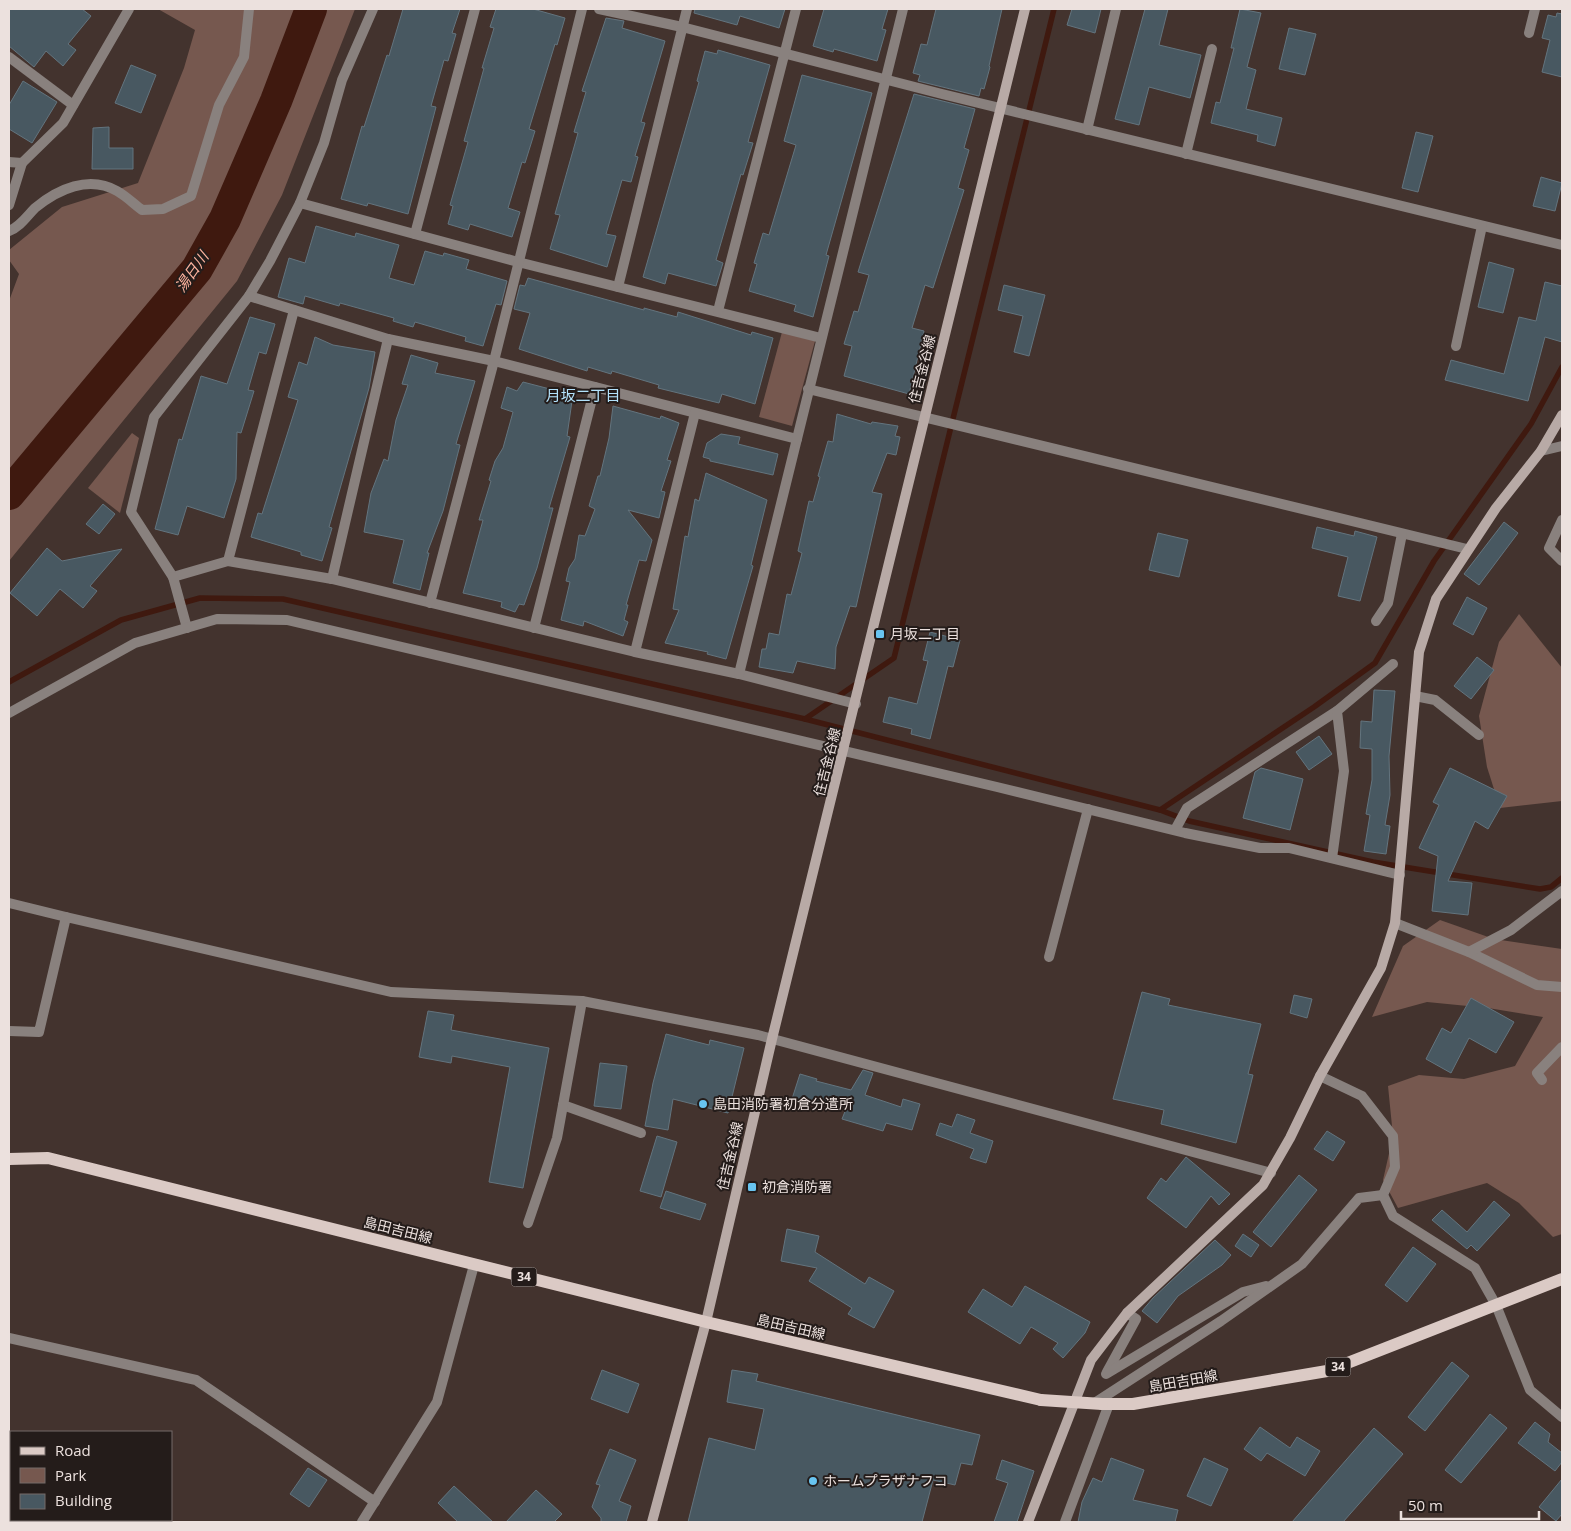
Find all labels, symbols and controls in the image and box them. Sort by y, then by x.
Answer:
water label: 湯日川 [170,246,213,296]
street label: 住吉金谷線 [904,333,939,405]
district label: 月坂二丁目 [545,385,621,405]
place label: 月坂二丁目 [890,624,960,643]
marker: 月坂二丁目 [874,628,886,640]
street label: 住吉金谷線 [809,726,844,798]
place label: 島田消防署初倉分遣所 [713,1094,853,1113]
marker: 島田消防署初倉分遣所 [697,1098,709,1110]
street label: 住吉金谷線 [712,1120,747,1192]
place label: 初倉消防署 [762,1177,832,1196]
marker: 初倉消防署 [746,1181,758,1193]
street label: 島田吉田線 [362,1212,434,1247]
road number: 34 [512,1268,536,1286]
street label: 島田吉田線 [755,1309,827,1344]
road number: 34 [1326,1358,1350,1376]
street label: 島田吉田線 [1147,1365,1219,1396]
legend [10,1431,172,1521]
text: Road [55,1440,91,1460]
text: Park [55,1465,86,1485]
place label: ホームプラザナフコ [823,1471,948,1490]
marker: ホームプラザナフコ [807,1475,819,1487]
scale bar [1401,1488,1538,1520]
text: Building [55,1490,112,1510]
text: 50 m [1408,1495,1443,1515]

